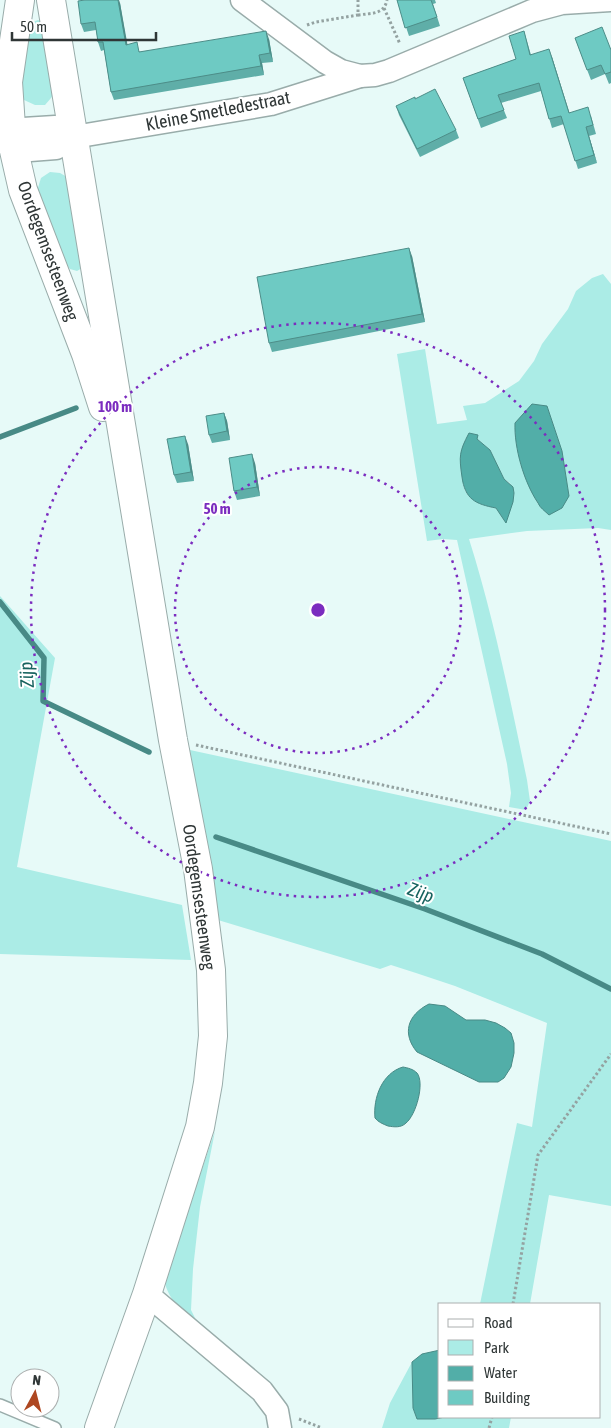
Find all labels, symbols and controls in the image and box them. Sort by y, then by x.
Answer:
scale bar [12,10,156,42]
text: 50 m [20,18,47,35]
street label: Kleine Smetledestraat [144,86,292,135]
street label: Oordegemsesteenweg [13,178,84,324]
text: 100 m [98,398,132,415]
text: 50 m [204,500,231,517]
centre of rings [309,601,327,619]
water label: Zijp [14,661,38,689]
street label: Oordegemsesteenweg [179,823,220,971]
water label: Zijp [405,877,437,907]
legend [438,1303,601,1418]
text: Road [484,1314,513,1331]
text: Park [484,1339,509,1356]
text: Water [484,1364,517,1381]
north arrow [10,1368,60,1418]
text: N [32,1372,42,1389]
text: Building [484,1389,530,1406]

